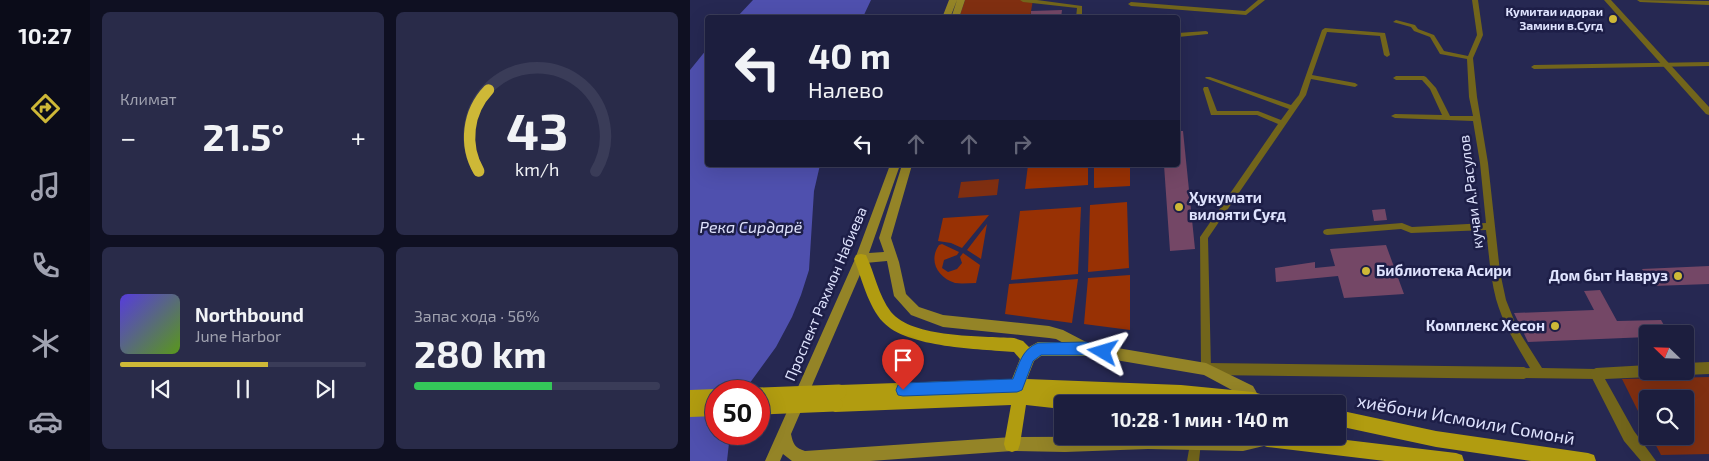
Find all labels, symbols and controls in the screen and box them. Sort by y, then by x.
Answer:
place label: Кумитаи идораи Замини в.Сугд [1506,4,1603,32]
marker: Кумитаи идораи Замини в.Сугд [1607,13,1619,25]
text: 10:27 [18,22,72,48]
text: 40 m [808,34,891,76]
icon: left [725,35,790,100]
text: Налево [808,76,884,102]
text: Климат [120,89,177,108]
icon: directions [28,91,63,126]
text: 43 [506,98,568,160]
text: 21.5° [203,113,284,159]
text: − [120,120,136,154]
text: + [351,120,366,154]
icon: left [849,130,877,158]
icon: ahead [902,130,930,158]
icon: ahead [955,130,983,158]
icon: right [1008,130,1036,158]
street label: кучаи А.Расулов [1454,134,1487,250]
text: km/h [515,158,559,180]
icon: music [28,169,63,204]
place label: Ҳукумати вилояти Суғд [1189,188,1286,223]
marker: Ҳукумати вилояти Суғд [1173,201,1185,213]
street label: Проспект Рахмон Набиева [780,204,870,383]
water label: Река Сирдарё [700,217,803,236]
icon: phone [28,248,63,283]
place label: Библиотека Асири [1376,261,1511,279]
marker: Библиотека Асири [1360,265,1372,277]
place label: Дом быт Навруз [1549,266,1668,284]
marker: Дом быт Навруз [1672,270,1684,282]
text: Northbound [195,303,304,326]
text: Запас хода · 56% [414,306,540,325]
place label: Комплекс Хесон [1426,316,1545,334]
marker: Комплекс Хесон [1549,320,1561,332]
position arrow [1076,325,1128,377]
north arrow [1639,325,1694,380]
map controls [1639,325,1694,445]
icon: climate [28,326,63,361]
text: June Harbor [195,326,282,345]
text: 280 km [414,330,547,376]
pin [882,339,924,390]
icon: arrive [889,346,917,374]
icon: previous [147,375,175,403]
icon: pause [229,375,257,403]
icon: next [311,375,339,403]
speed limit sign: 50 [705,380,770,445]
street label: хиёбони Исмоили Сомонӣ [1355,389,1577,449]
button: search [1639,390,1694,445]
icon: car [28,404,63,439]
text: 10:28 · 1 мин · 140 m [1111,408,1289,431]

